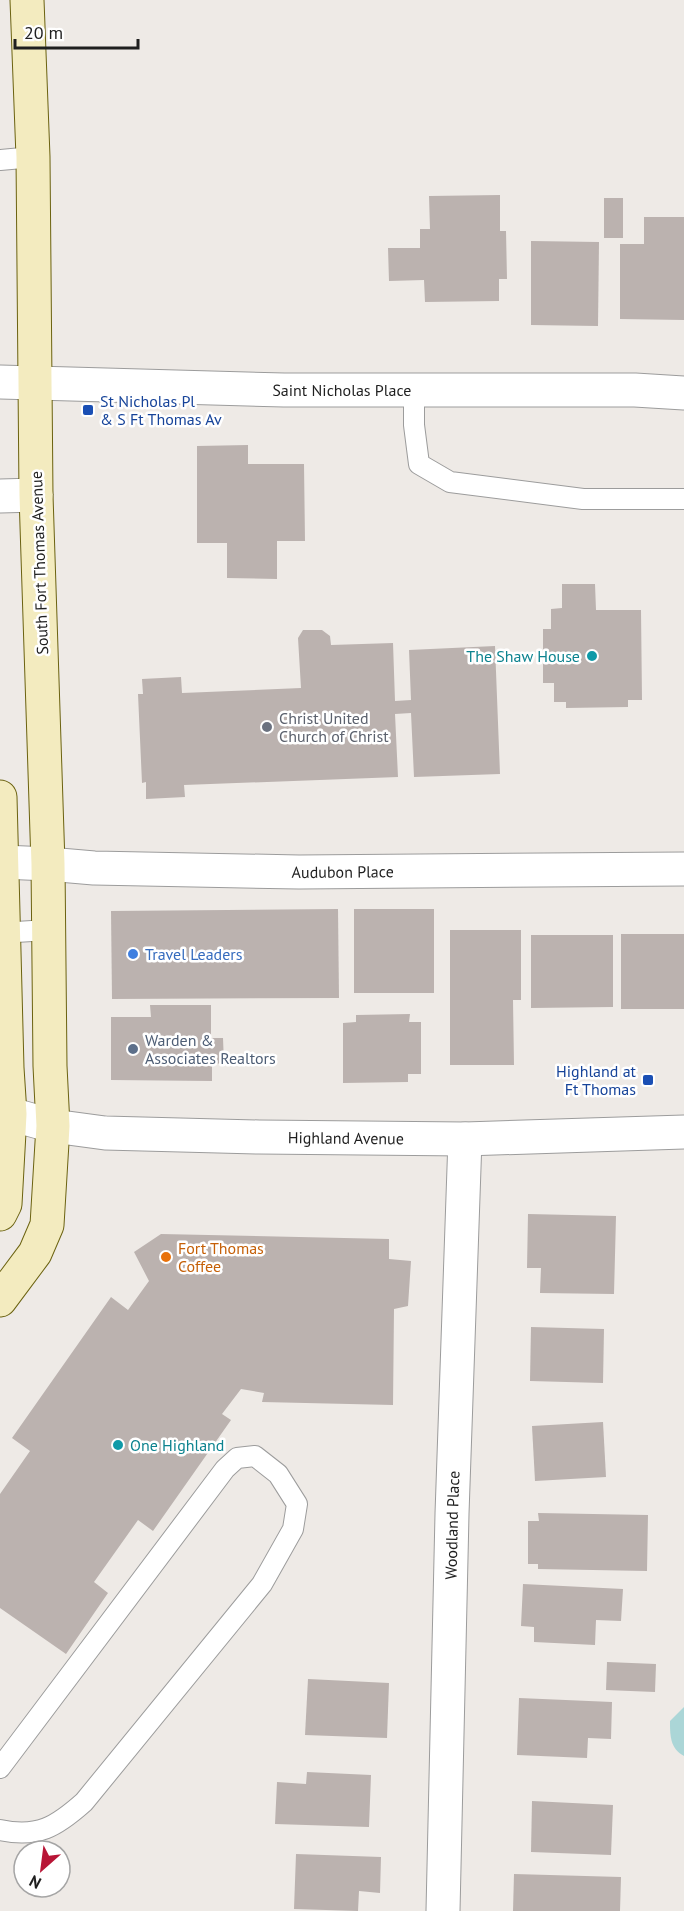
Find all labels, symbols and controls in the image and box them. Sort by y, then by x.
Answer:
scale bar [15,12,138,50]
text: 20 m [24,21,63,44]
street label: Saint Nicholas Place [272,380,411,400]
place label: St Nicholas Pl & S Ft Thomas Av [100,391,222,429]
marker: St Nicholas Pl & S Ft Thomas Av [81,403,95,417]
street label: South Fort Thomas Avenue [26,471,52,655]
place label: The Shaw House [466,646,580,666]
marker: The Shaw House [585,649,599,663]
place label: Christ United Church of Christ [279,708,389,746]
marker: Christ United Church of Christ [260,720,274,734]
street label: Audubon Place [292,861,394,882]
place label: Travel Leaders [145,944,243,964]
marker: Travel Leaders [126,947,140,961]
place label: Warden & Associates Realtors [145,1030,276,1068]
marker: Warden & Associates Realtors [126,1042,140,1056]
place label: Highland at Ft Thomas [556,1061,637,1099]
marker: Highland at Ft Thomas [641,1073,655,1087]
street label: Highland Avenue [288,1127,404,1148]
place label: Fort Thomas Coffee [178,1238,264,1276]
marker: Fort Thomas Coffee [159,1250,173,1264]
place label: One Highland [130,1435,224,1455]
marker: One Highland [111,1438,125,1452]
street label: Woodland Place [441,1470,464,1580]
north arrow [12,1839,72,1899]
text: N [26,1871,44,1894]

